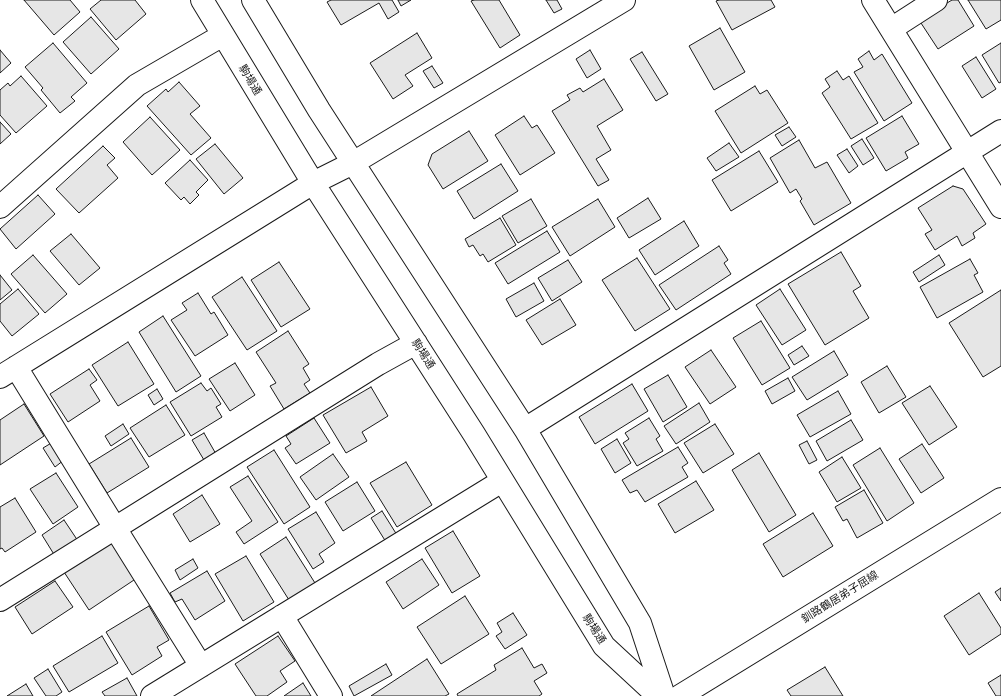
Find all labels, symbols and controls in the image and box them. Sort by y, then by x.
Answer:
street label: 駒場通 [236,62,264,98]
street label: 駒場通 [408,337,438,371]
street label: 釧路鶴居弟子屈線 [799,568,881,626]
street label: 駒場通 [579,612,609,646]

